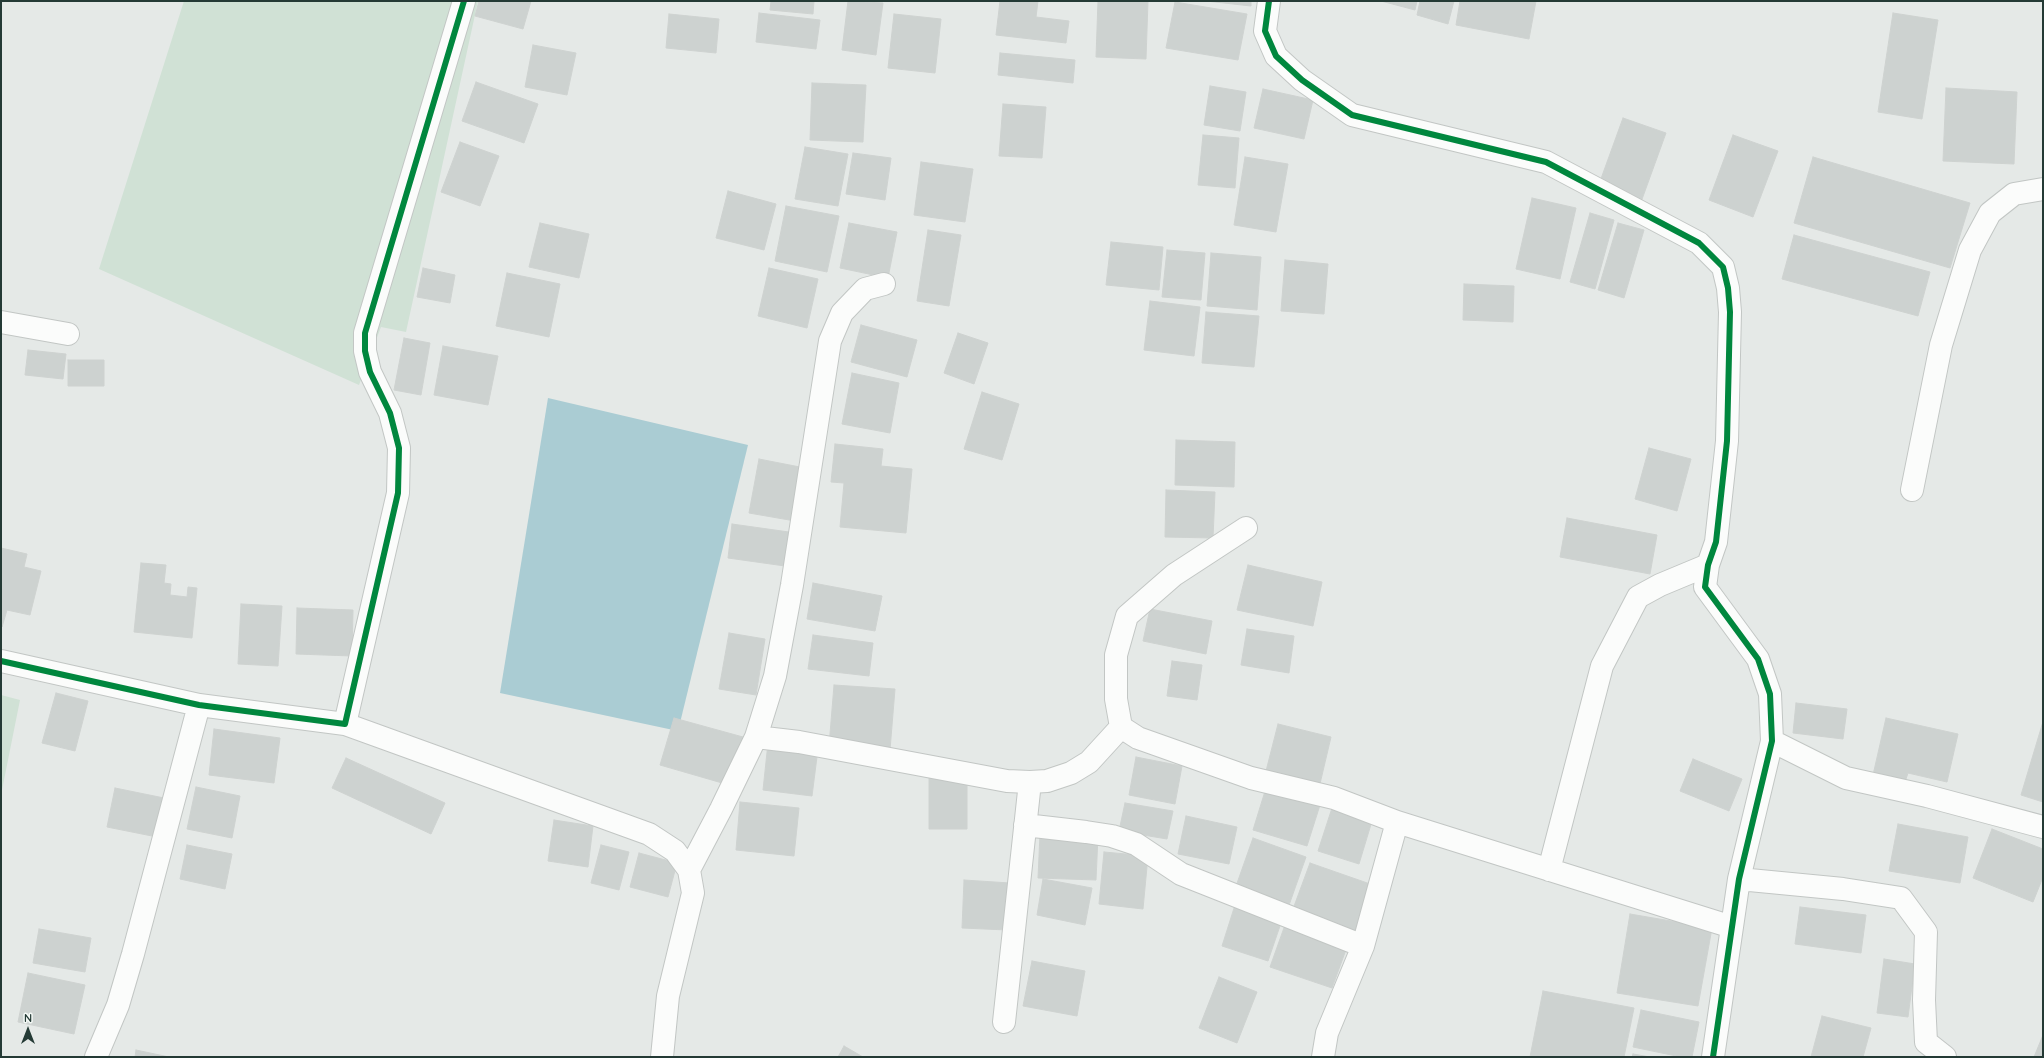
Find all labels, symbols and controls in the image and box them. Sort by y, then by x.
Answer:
north arrow [8,1010,48,1050]
text: N [24,1011,32,1025]

